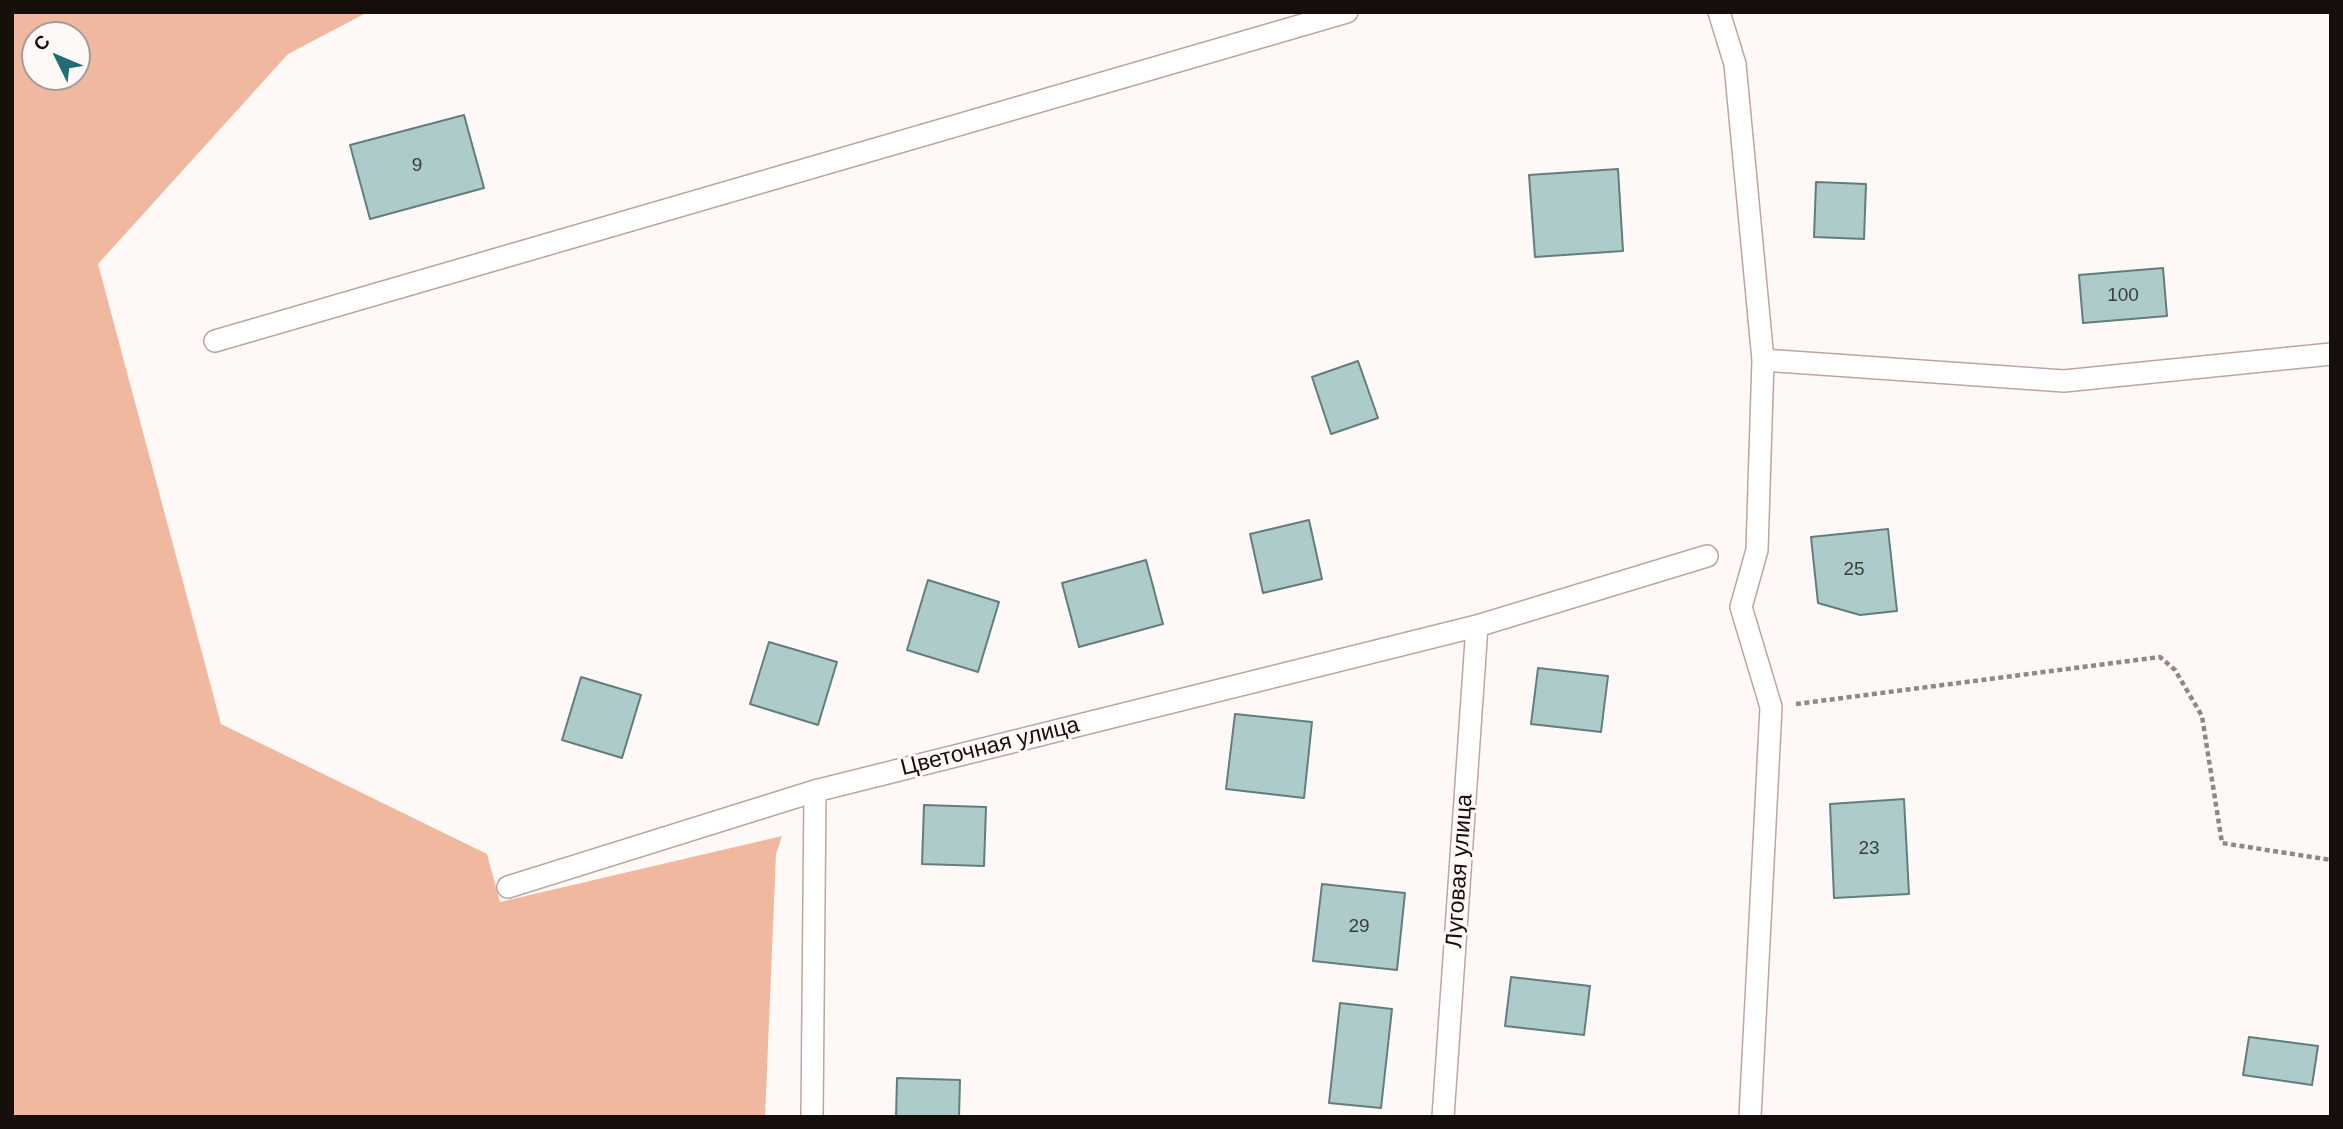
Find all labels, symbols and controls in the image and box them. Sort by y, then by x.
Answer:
north arrow [21,21,91,91]
text: С [29,31,54,55]
house number: 9 [412,155,422,177]
house number: 100 [2107,285,2139,307]
house number: 25 [1843,559,1865,581]
street label: Цветочная улица [898,711,1082,783]
street label: Луговая улица [1441,793,1479,949]
house number: 23 [1858,838,1880,860]
house number: 29 [1348,916,1370,938]

